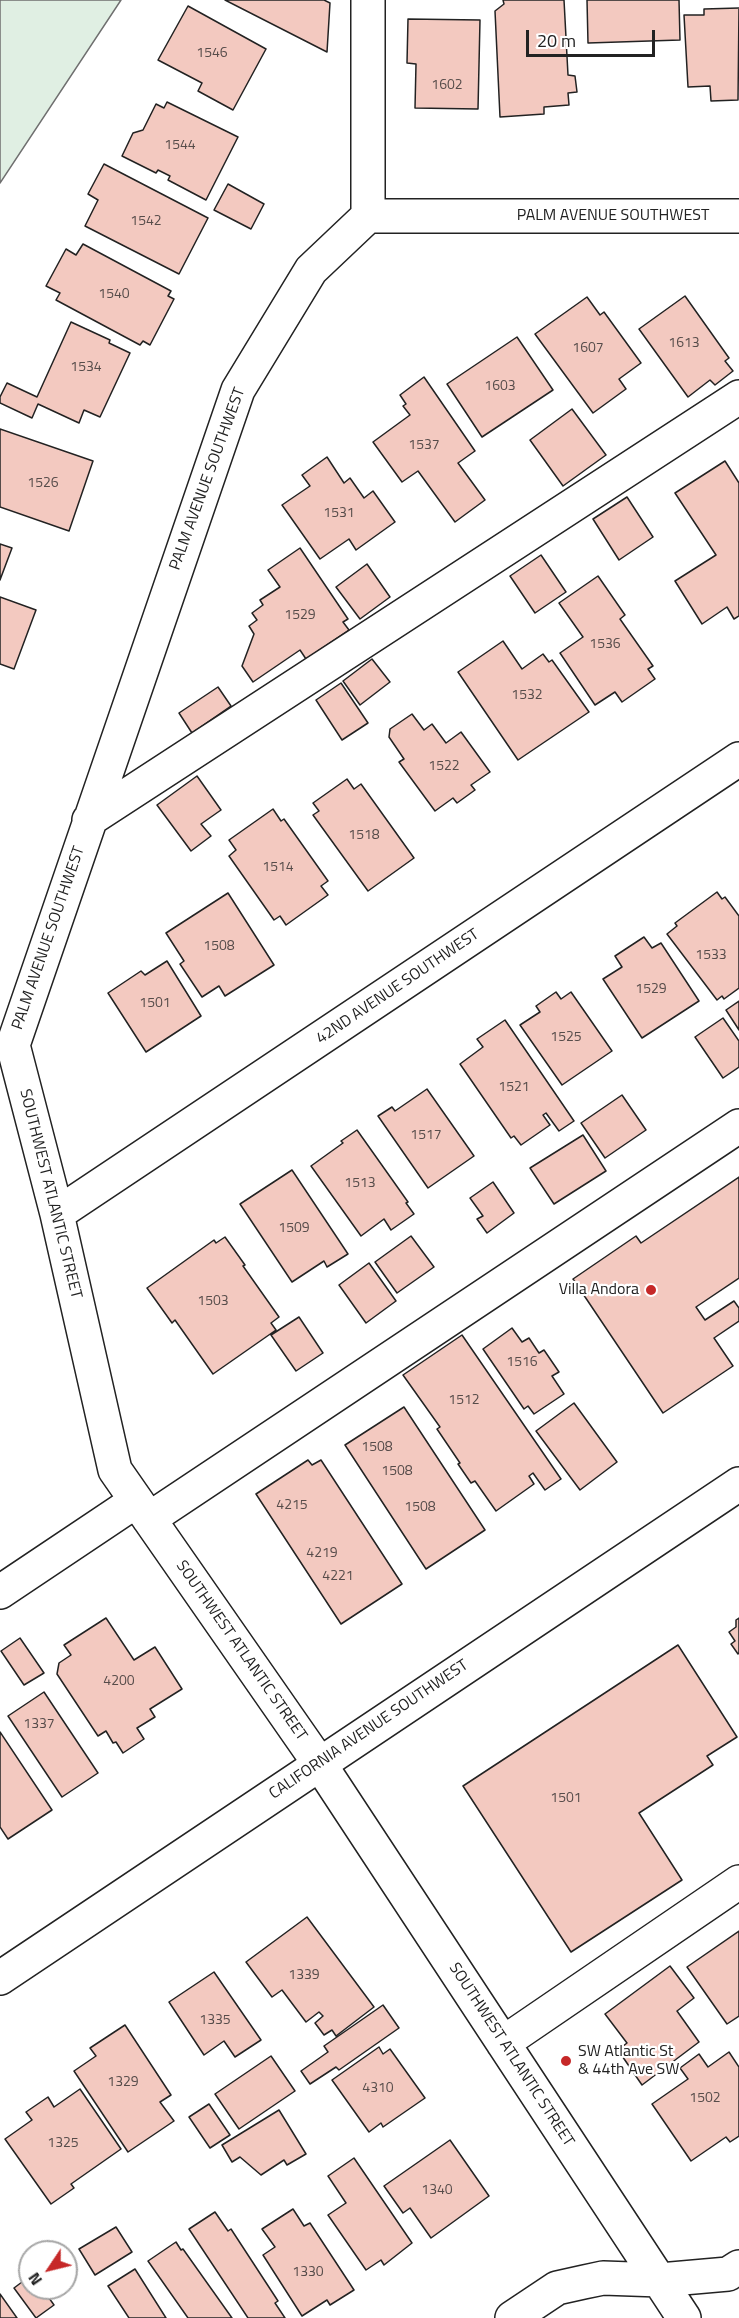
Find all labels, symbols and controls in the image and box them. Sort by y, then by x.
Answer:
scale bar [529,18,658,56]
text: 20 m [537,27,576,54]
house number: 1546 [196,46,228,62]
house number: 1602 [431,78,463,94]
house number: 1544 [164,138,196,154]
street label: PALM AVENUE SOUTHWEST [517,206,709,226]
house number: 1542 [130,214,162,230]
house number: 1540 [98,287,130,303]
house number: 1613 [668,336,700,352]
house number: 1607 [572,341,604,357]
house number: 1534 [70,360,102,376]
house number: 1603 [484,379,516,395]
street label: PALM AVENUE SOUTHWEST [166,385,250,573]
house number: 1537 [408,438,440,454]
house number: 1526 [27,476,59,492]
house number: 1531 [323,506,355,522]
house number: 1529 [284,608,316,624]
house number: 1536 [589,637,621,653]
house number: 1532 [511,688,543,704]
house number: 1522 [428,759,460,775]
house number: 1518 [348,828,380,844]
street label: PALM AVENUE SOUTHWEST [9,844,89,1032]
house number: 1514 [262,860,294,876]
street label: 42ND AVENUE SOUTHWEST [313,925,483,1049]
house number: 1508 [203,939,235,955]
house number: 1533 [695,948,727,964]
house number: 1529 [635,982,667,998]
house number: 1501 [139,996,171,1012]
house number: 1525 [550,1030,582,1046]
house number: 1521 [498,1080,530,1096]
street label: SOUTHWEST ATLANTIC STREET [15,1087,85,1301]
house number: 1517 [410,1128,442,1144]
house number: 1513 [344,1176,376,1192]
house number: 1509 [278,1221,310,1237]
place label: Villa Andora [559,1280,639,1300]
marker: Villa Andora [644,1283,658,1297]
house number: 1503 [197,1294,229,1310]
house number: 1516 [506,1355,538,1371]
house number: 1512 [448,1393,480,1409]
house number: 1508 [361,1440,393,1456]
house number: 1508 [381,1464,413,1480]
house number: 4215 [276,1498,308,1514]
house number: 1508 [404,1500,436,1516]
house number: 4219 [306,1546,338,1562]
street label: SOUTHWEST ATLANTIC STREET [171,1557,311,1745]
house number: 4221 [322,1569,354,1585]
street label: CALIFORNIA AVENUE SOUTHWEST [266,1656,472,1804]
house number: 4200 [103,1674,135,1690]
house number: 1337 [23,1717,55,1733]
house number: 1501 [550,1791,582,1807]
street label: SOUTHWEST ATLANTIC STREET [444,1960,578,2150]
house number: 1339 [288,1968,320,1984]
house number: 1335 [199,2013,231,2029]
place label: SW Atlantic St & 44th Ave SW [578,2042,679,2080]
marker: SW Atlantic St & 44th Ave SW [559,2054,573,2068]
house number: 1329 [107,2075,139,2091]
house number: 4310 [362,2081,394,2097]
house number: 1502 [689,2091,721,2107]
house number: 1325 [47,2136,79,2152]
house number: 1340 [421,2183,453,2199]
north arrow [18,2240,78,2300]
house number: 1330 [292,2265,324,2281]
text: N [22,2268,48,2291]

